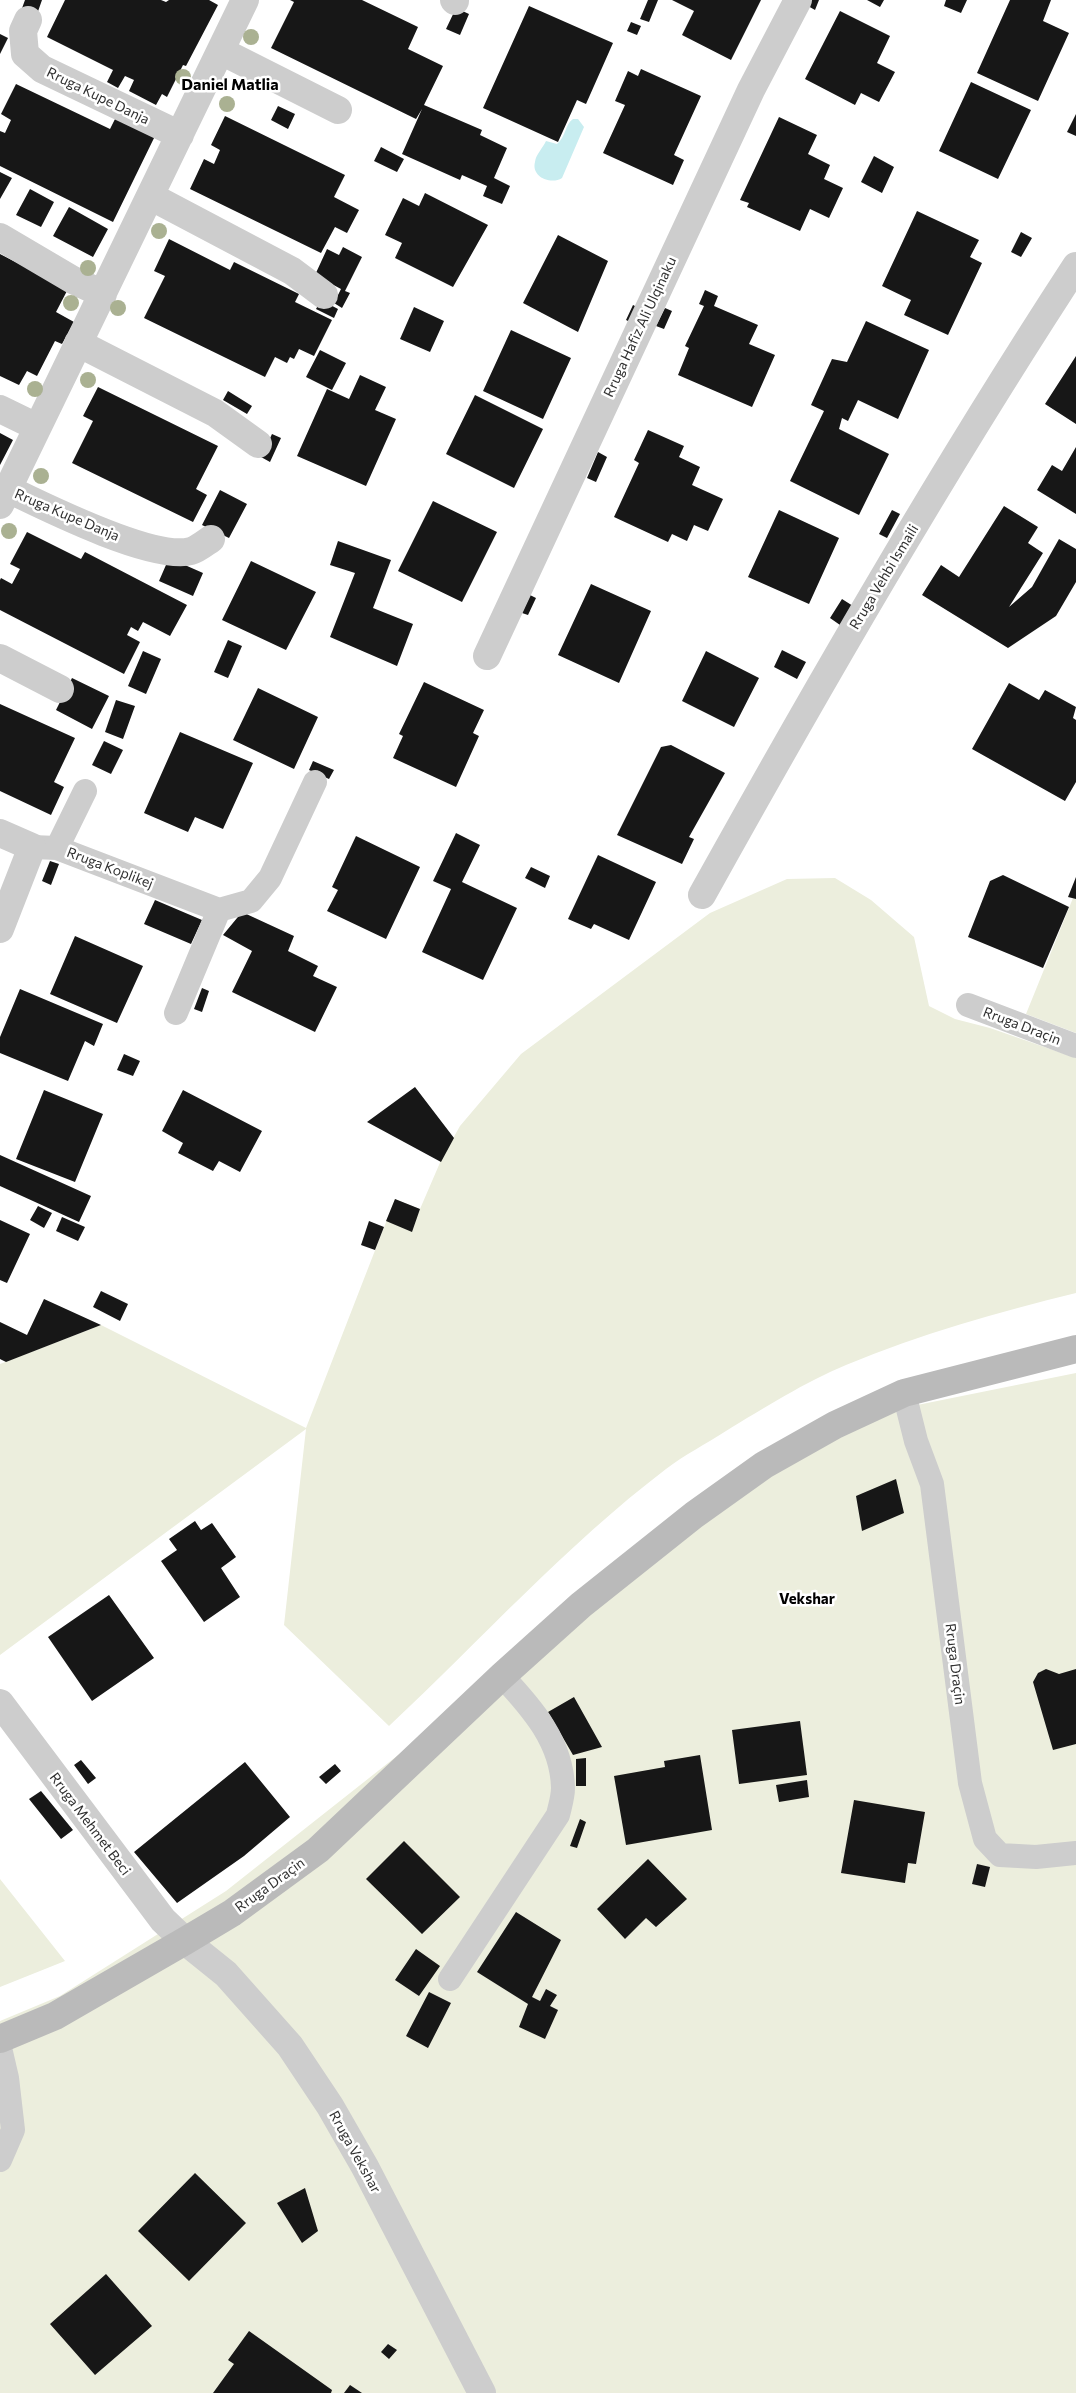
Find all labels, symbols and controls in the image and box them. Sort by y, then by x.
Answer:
street label: Rruga Kupe Danja [44,64,152,128]
district label: Daniel Matlia [181,75,279,95]
street label: Rruga Hafiz Ali Ulqinaku [600,254,680,400]
street label: Rruga Kupe Danja [12,485,122,545]
street label: Rruga Vehbi Ismaili [846,521,922,633]
street label: Rruga Koplikej [64,844,156,892]
street label: Rruga Draçin [981,1003,1063,1049]
district label: Vekshar [779,1590,835,1608]
street label: Rruga Draçin [942,1622,968,1706]
street label: Rruga Mehmet Beci [46,1769,134,1879]
street label: Rruga Draçin [232,1854,308,1916]
street label: Rruga Vekshar [326,2108,384,2196]

